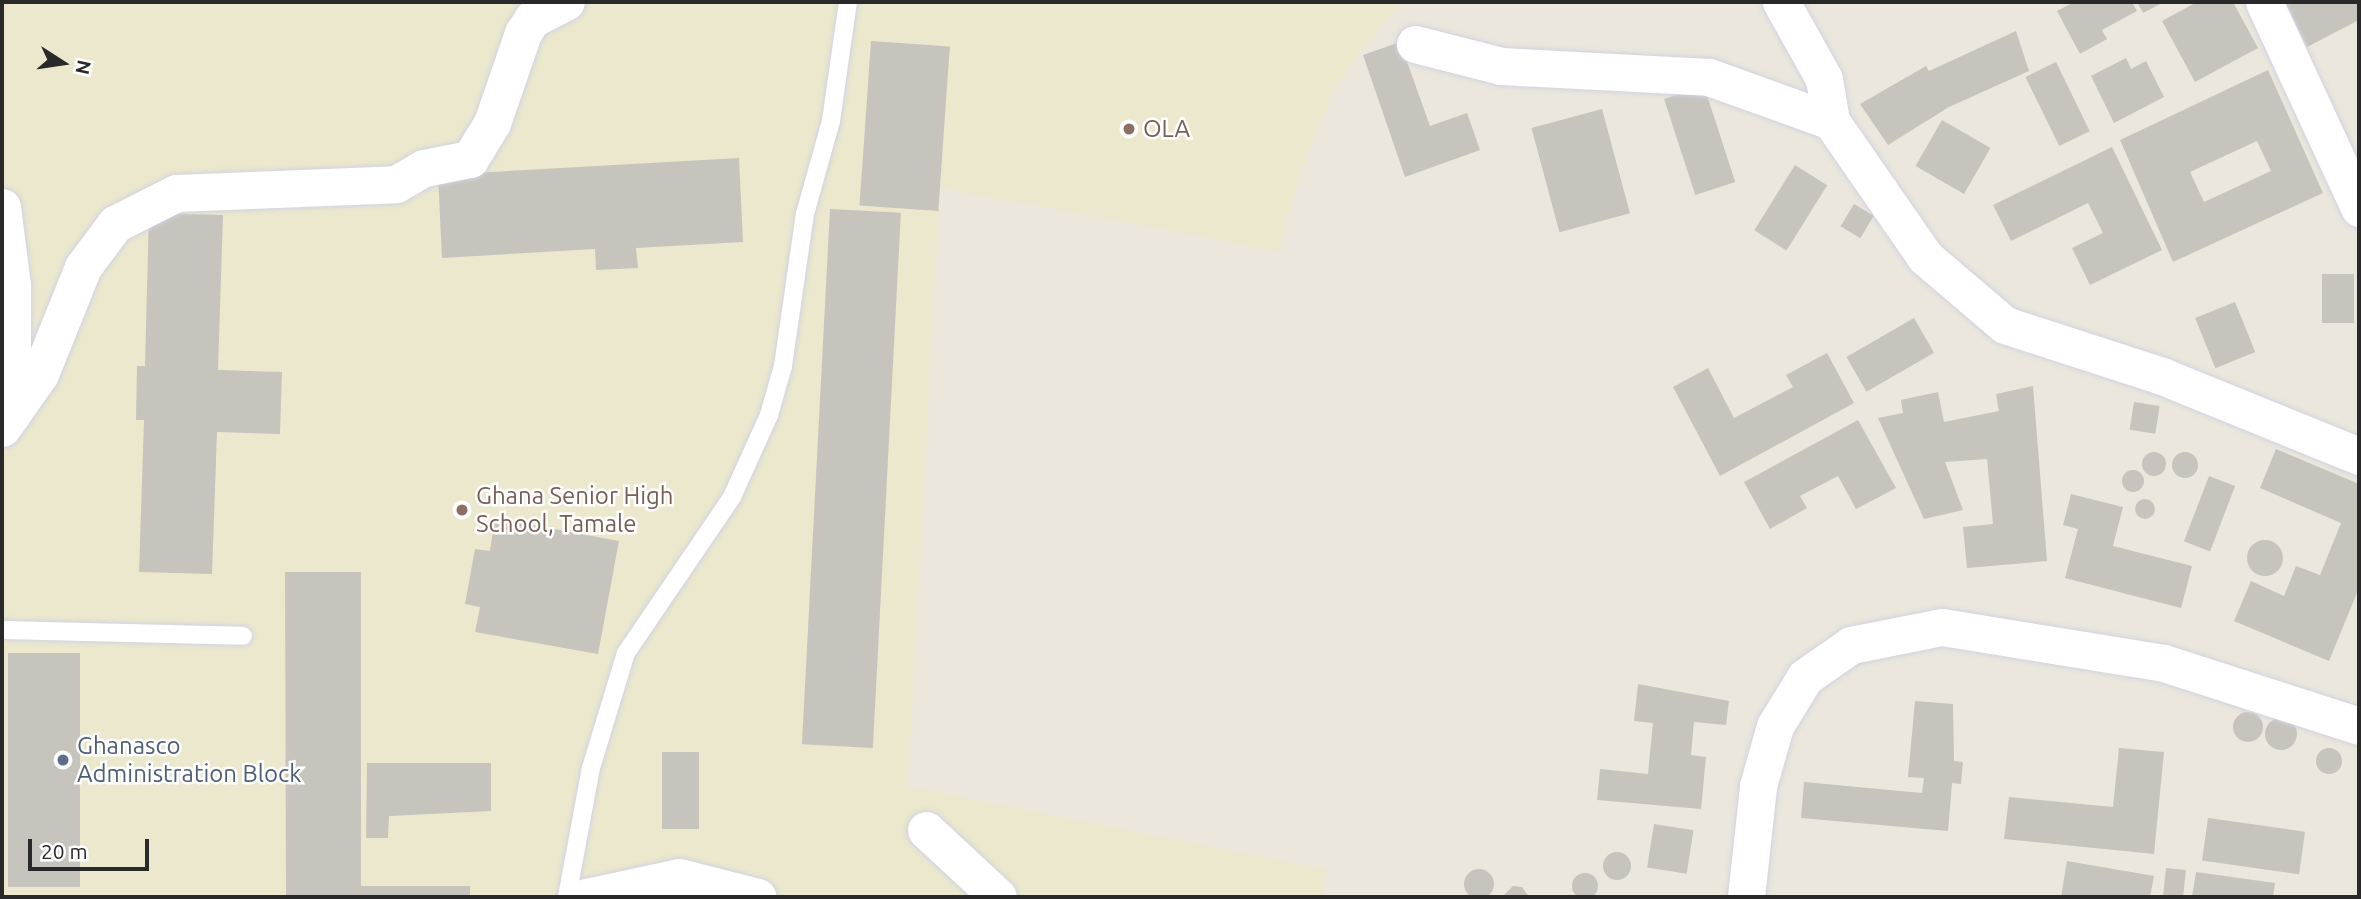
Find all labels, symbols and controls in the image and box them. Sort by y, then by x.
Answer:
north arrow [28,28,98,98]
text: N [71,58,96,77]
place label: OLA [1143,115,1190,143]
marker: OLA [1121,121,1137,137]
place label: Ghana Senior High School, Tamale [476,482,674,538]
marker: Ghana Senior High School, Tamale [454,502,470,518]
place label: Ghanasco Administration Block [77,732,301,788]
marker: Ghanasco Administration Block [55,752,71,768]
scale bar [32,825,152,869]
text: 20 m [41,839,88,863]

